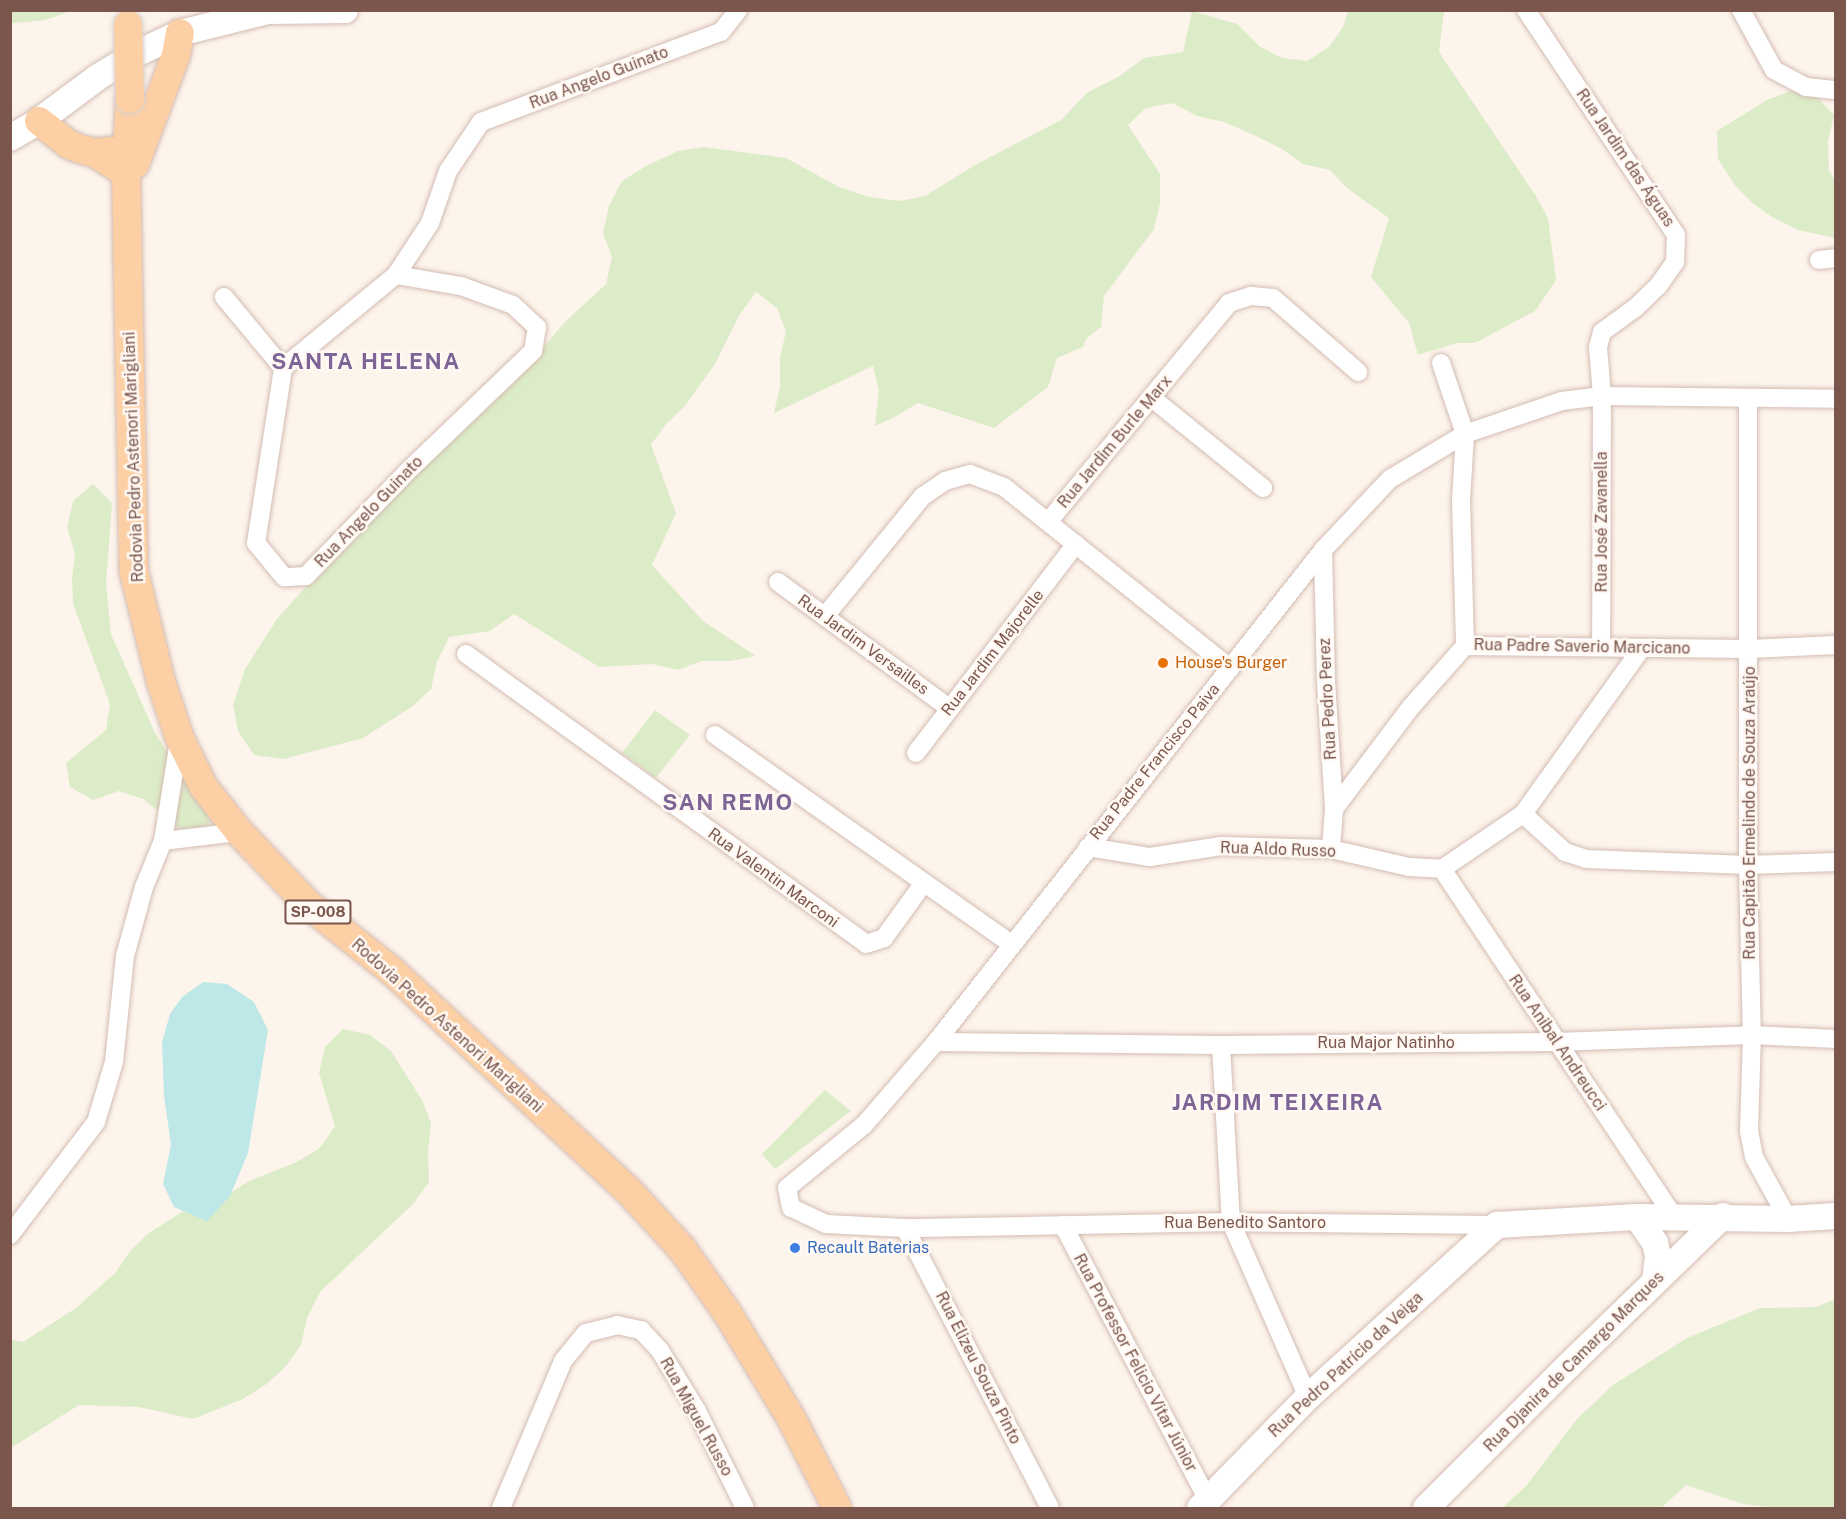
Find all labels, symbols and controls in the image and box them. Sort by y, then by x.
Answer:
street label: Rua Angelo Guinato [527,43,671,113]
street label: Rua Jardim das Águas [1572,85,1678,231]
street label: Rodovia Pedro Astenori Marigliani [120,331,148,583]
district label: SANTA HELENA [271,349,461,375]
street label: Rua Jardim Burle Marx [1054,372,1176,512]
street label: Rua José Zavanella [1592,451,1612,593]
street label: Rua Angelo Guinato [311,452,427,572]
street label: Rua Jardim Majorelle [938,586,1048,720]
street label: Rua Jardim Versailles [794,591,932,699]
street label: Rua Padre Saverio Marcicano [1473,636,1691,658]
street label: Rua Pedro Perez [1315,637,1341,761]
place label: House's Burger [1175,653,1287,673]
marker: House's Burger [1156,656,1170,670]
street label: Rua Capitão Ermelindo de Souza Araújo [1740,666,1760,960]
street label: Rua Padre Francisco Paiva [1086,680,1224,844]
district label: SAN REMO [662,790,794,816]
street label: Rua Valentin Marconi [704,824,842,932]
street label: Rua Aldo Russo [1220,838,1336,862]
road number: SP-008 [284,900,352,924]
street label: Rodovia Pedro Astenori Marigliani [347,935,547,1117]
street label: Rua Anibal Andreucci [1504,971,1610,1115]
street label: Rua Major Natinho [1317,1033,1455,1053]
district label: JARDIM TEIXEIRA [1172,1090,1384,1116]
street label: Rua Benedito Santoro [1164,1213,1326,1233]
place label: Recault Baterias [807,1238,929,1258]
marker: Recault Baterias [788,1241,802,1255]
street label: Rua Professor Felicio Vitar Júnior [1069,1250,1201,1476]
street label: Rua Djanira de Camargo Marques [1480,1268,1668,1456]
street label: Rua Elizeu Souza Pinto [931,1288,1025,1448]
street label: Rua Pedro Patrício da Veiga [1265,1288,1427,1442]
street label: Rua Miguel Russo [655,1354,737,1480]

